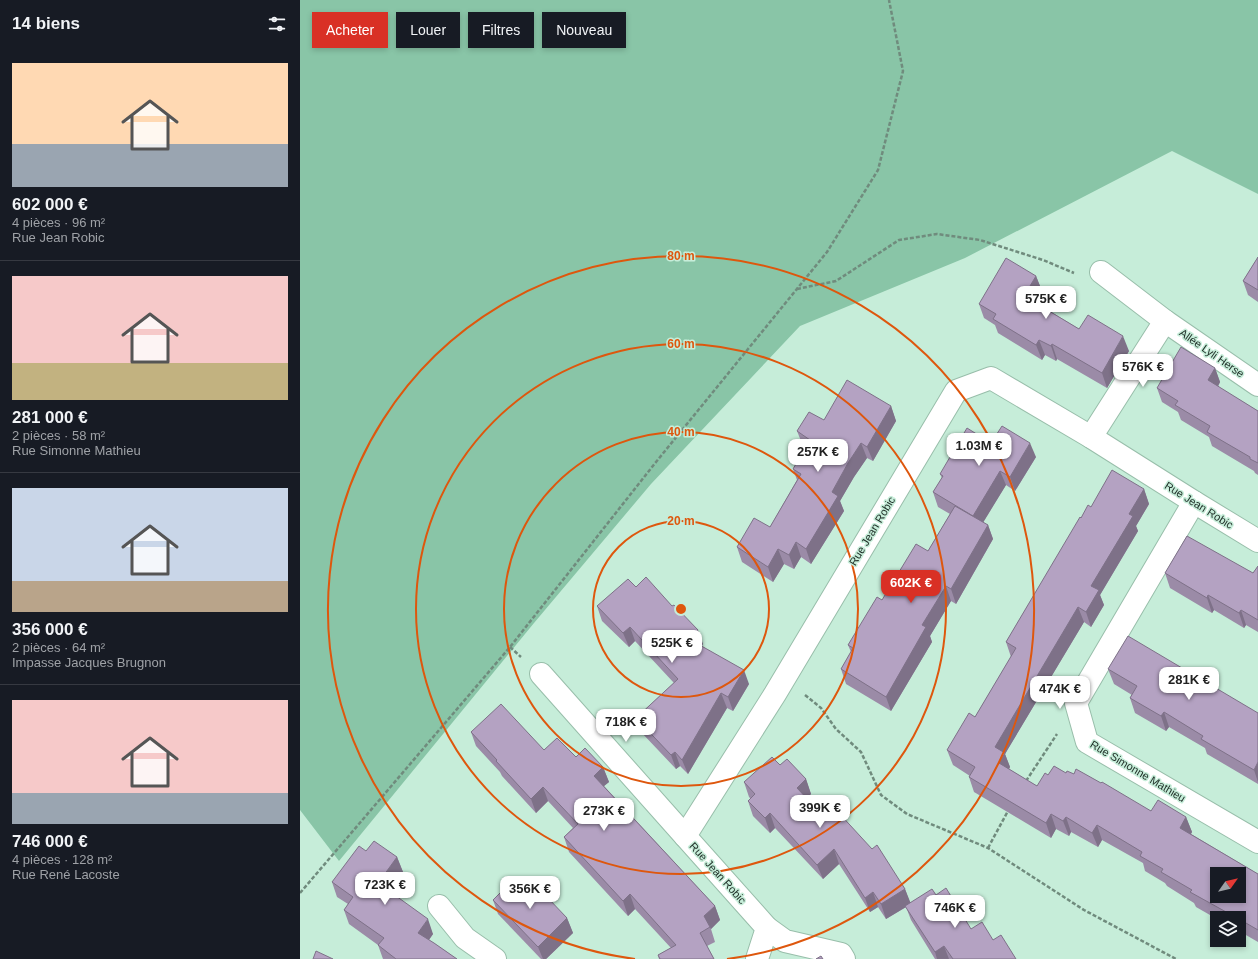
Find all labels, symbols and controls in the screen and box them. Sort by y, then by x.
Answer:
chip: Acheter [312,12,388,48]
chip: Louer [396,12,460,48]
chip: Filtres [468,12,534,48]
chip: Nouveau [542,12,626,48]
icon: filters [266,13,288,35]
text: 14 biens [12,14,80,33]
icon: home [114,89,186,161]
text: 602 000 € [12,195,88,214]
text: 4 pièces · 96 m² [12,215,105,230]
text: Rue Jean Robic [12,230,105,245]
text: 80 m [667,249,695,263]
pin: 575K € [1013,286,1079,320]
text: 575K € [1025,291,1067,306]
icon: home [114,302,186,374]
street label: Allée Lyli Herse [1177,326,1247,380]
text: 60 m [667,337,695,351]
pin: 576K € [1110,354,1176,388]
text: 576K € [1122,359,1164,374]
text: 281 000 € [12,408,88,427]
text: 40 m [667,425,695,439]
text: 2 pièces · 58 m² [12,428,105,443]
pin: 1.03M € [942,433,1016,467]
text: 1.03M € [956,438,1002,453]
pin: 257K € [785,439,851,473]
text: Rue Simonne Mathieu [12,443,141,458]
text: 257K € [797,444,839,459]
street label: Rue Jean Robic [1163,479,1236,531]
street label: Rue Jean Robic [847,494,898,568]
icon: home [114,514,186,586]
text: 20 m [667,514,695,528]
pin: 602K € [878,570,944,604]
text: 602K € [890,575,932,590]
centre of rings [674,602,688,616]
text: 356 000 € [12,620,88,639]
pin: 525K € [639,630,705,664]
text: 525K € [651,635,693,650]
text: 2 pièces · 64 m² [12,640,105,655]
text: Impasse Jacques Brugnon [12,655,166,670]
pin: 281K € [1156,667,1222,701]
text: 281K € [1168,672,1210,687]
pin: 474K € [1027,676,1093,710]
text: 474K € [1039,681,1081,696]
pin: 718K € [593,709,659,743]
text: 718K € [605,714,647,729]
icon: home [114,726,186,798]
street label: Rue Simonne Mathieu [1088,738,1188,804]
pin: 399K € [787,795,853,829]
pin: 273K € [571,798,637,832]
text: 399K € [799,800,841,815]
text: 273K € [583,803,625,818]
text: 746 000 € [12,832,88,851]
street label: Rue Jean Robic [687,840,749,906]
text: 4 pièces · 128 m² [12,852,112,867]
text: Rue René Lacoste [12,867,120,882]
north arrow [1210,867,1246,903]
map controls [1210,867,1246,947]
pin: 723K € [352,872,418,906]
pin: 356K € [497,876,563,910]
text: 723K € [364,877,406,892]
text: 356K € [509,881,551,896]
pin: 746K € [922,895,988,929]
text: 746K € [934,900,976,915]
button: layers [1210,911,1246,947]

